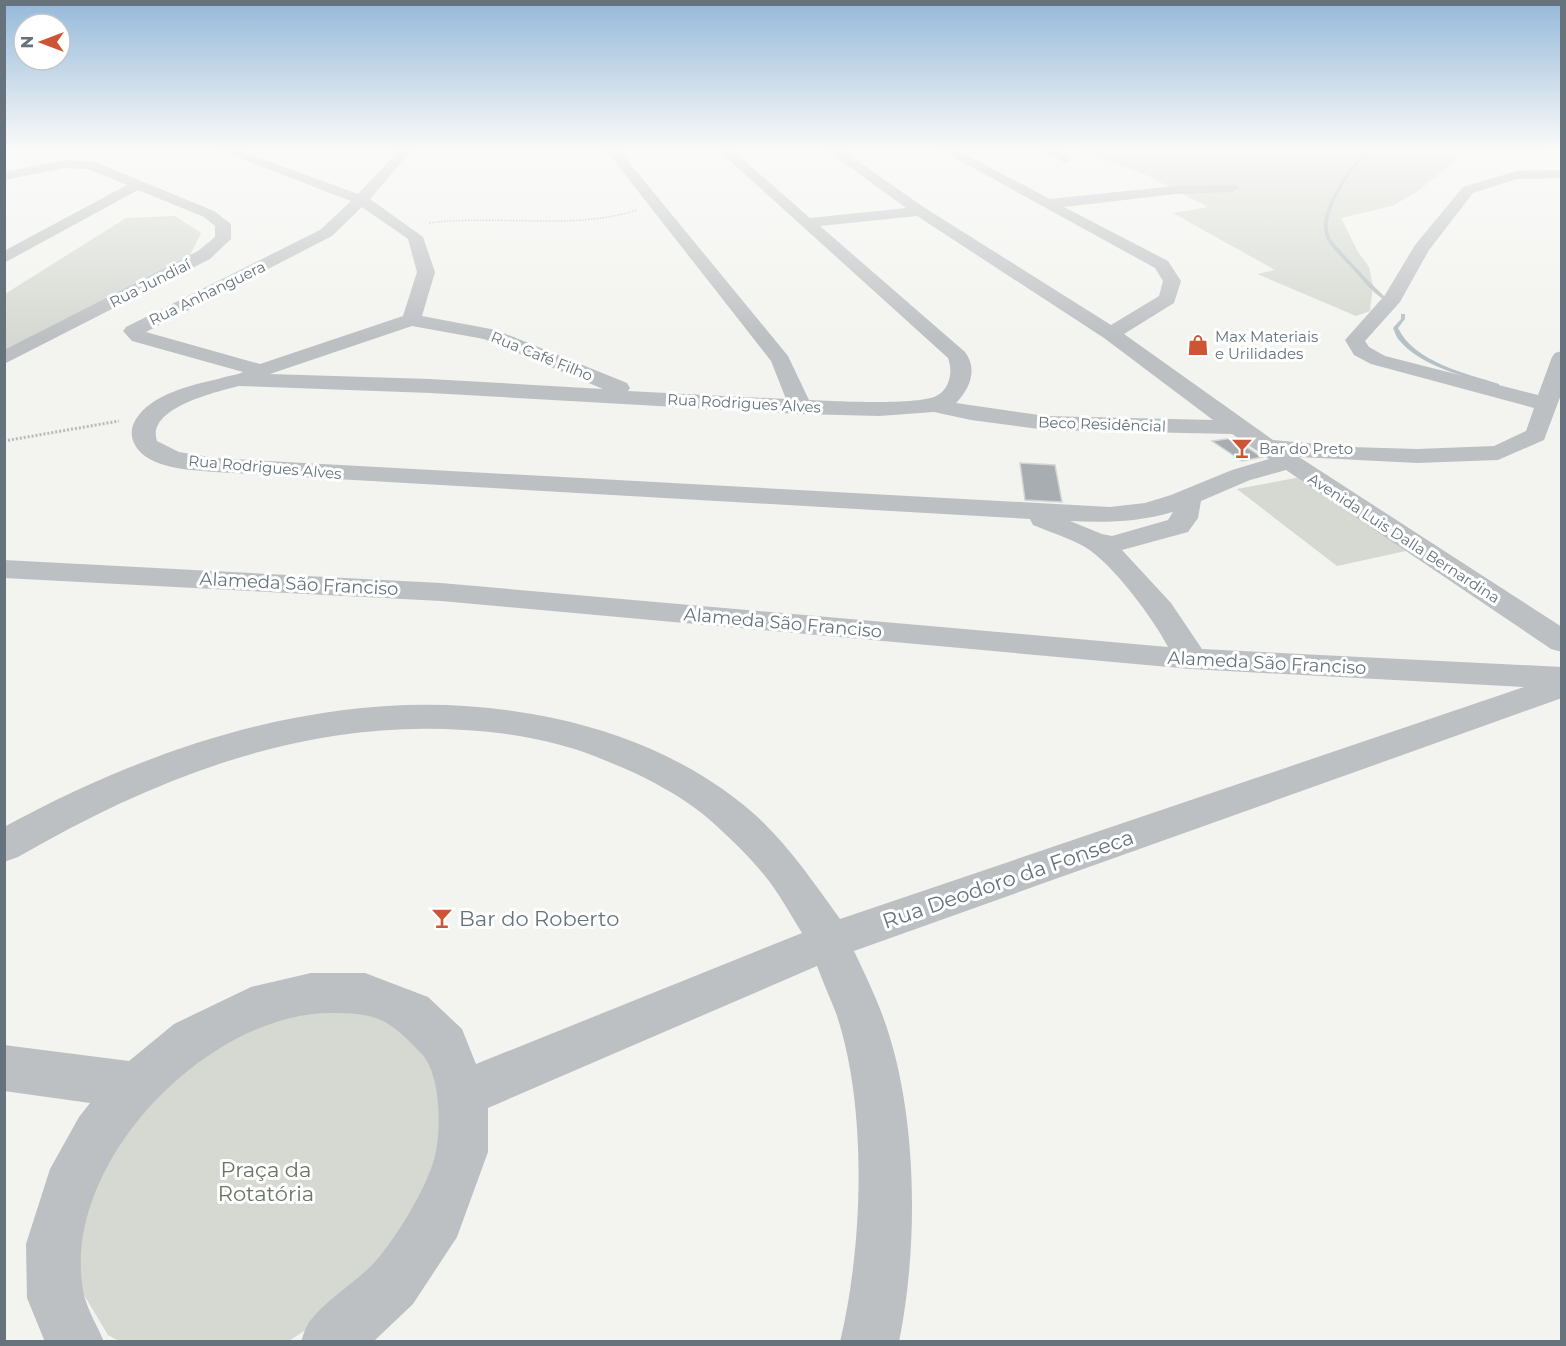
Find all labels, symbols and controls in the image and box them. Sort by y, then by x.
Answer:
north arrow [12,12,72,72]
text: N [18,36,37,48]
street label: Rua Jundiaí [106,254,195,312]
street label: Rua Anhanguera [146,257,268,329]
street label: Rua Café Filho [488,327,596,385]
place label: Max Materiais e Urilidades [1215,327,1318,363]
shop icon: Max Materiais e Urilidades [1186,333,1210,357]
street label: Rua Rodrigues Alves [667,389,821,417]
street label: Beco Residêncial [1038,412,1166,436]
bar icon: Bar do Preto [1230,436,1254,460]
place label: Bar do Preto [1259,439,1353,458]
street label: Rua Rodrigues Alves [188,451,342,483]
street label: Avenida Luis Dalla Bernardina [1305,469,1503,607]
street label: Alameda São Franciso [199,568,399,600]
street label: Alameda São Franciso [683,603,883,643]
street label: Alameda São Franciso [1167,647,1367,679]
street label: Rua Deodoro da Fonseca [879,824,1137,934]
bar icon: Bar do Roberto [430,906,454,930]
place label: Bar do Roberto [459,906,619,931]
park label: Praça da Rotatória [218,1157,314,1206]

